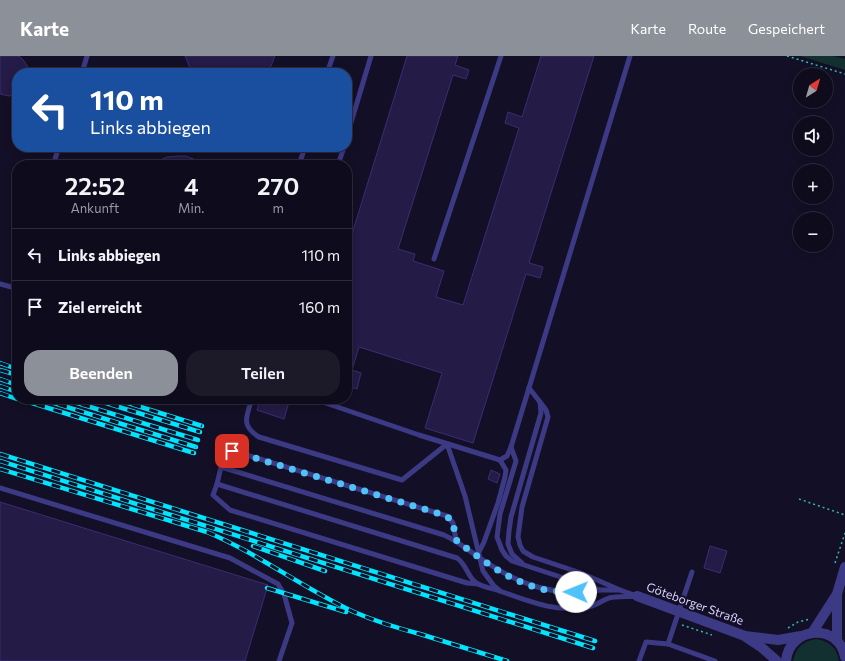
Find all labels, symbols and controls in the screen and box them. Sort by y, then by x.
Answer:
text: Karte [20,17,69,40]
text: Karte [631,20,666,37]
text: Route [688,20,726,37]
text: Gespeichert [748,20,825,37]
north arrow [793,68,833,108]
map controls [793,68,833,252]
text: 110 m [90,82,164,116]
icon: left [24,84,76,136]
text: Links abbiegen [90,116,211,138]
button: sound [793,116,833,156]
button: + [793,164,833,204]
text: 22:52 [65,171,125,200]
text: 4 [184,171,199,200]
text: 270 [257,171,299,200]
text: Ankunft [71,200,119,216]
text: Min. [178,200,204,216]
text: m [272,200,284,216]
button: − [793,212,833,252]
icon: left [24,244,46,266]
text: Links abbiegen [58,246,160,264]
text: 110 m [301,246,340,264]
icon: arrive [24,296,46,318]
text: Ziel erreicht [58,298,142,316]
text: 160 m [299,298,340,316]
button: Beenden [24,350,178,396]
button: Teilen [186,350,340,396]
pin [215,434,249,468]
icon: arrive [221,440,243,462]
position arrow [555,571,597,613]
street label: Göteborger Straße [645,579,746,627]

